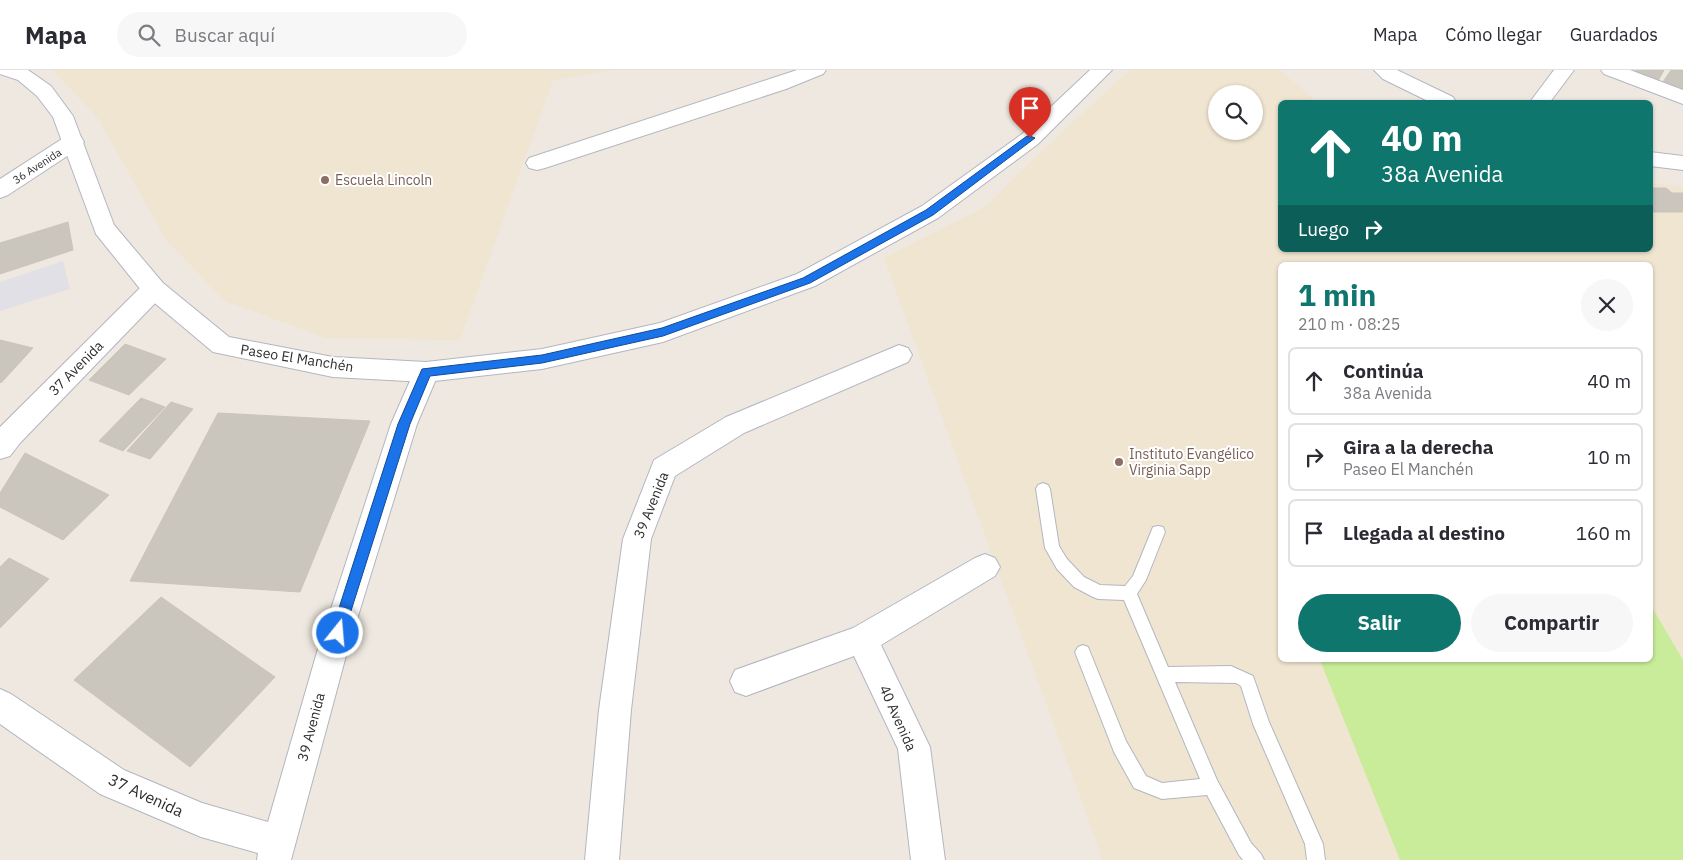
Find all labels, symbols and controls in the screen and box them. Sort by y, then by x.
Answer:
search box [117,12,467,57]
text: Mapa [25,19,87,51]
icon: search [135,21,163,49]
text: Buscar aquí [175,23,275,47]
text: Mapa [1373,23,1417,46]
text: Cómo llegar [1445,23,1542,46]
text: Guardados [1570,23,1658,46]
map controls [1208,85,1263,140]
button: search [1208,85,1263,140]
pin [1009,87,1051,138]
icon: arrive [1016,94,1044,122]
text: 40 m [1381,115,1463,161]
icon: ahead [1298,120,1363,185]
street label: 36 Avenida [10,145,64,187]
text: 38a Avenida [1381,159,1503,188]
place label: Escuela Lincoln [335,171,432,189]
marker: Escuela Lincoln [319,174,331,186]
icon: right [1359,215,1387,243]
text: Luego [1298,217,1349,241]
text: 1 min [1298,275,1376,314]
button: close [1581,279,1633,331]
text: 210 m · 08:25 [1298,314,1400,334]
street label: 37 Avenida [45,336,108,399]
street label: Paseo El Manchén [239,340,355,376]
text: Continúa [1343,359,1424,383]
icon: ahead [1300,367,1328,395]
text: 40 m [1587,369,1631,393]
text: 38a Avenida [1343,383,1432,403]
text: Gira a la derecha [1343,435,1494,459]
icon: right [1300,443,1328,471]
place label: Instituto Evangélico Virginia Sapp [1129,445,1254,479]
text: 10 m [1587,445,1631,469]
marker: Instituto Evangélico Virginia Sapp [1113,456,1125,468]
text: Paseo El Manchén [1343,459,1473,479]
street label: 39 Avenida [629,469,673,541]
icon: arrive [1300,519,1328,547]
text: Llegada al destino [1343,521,1505,545]
text: 160 m [1576,521,1631,545]
button: Salir [1298,594,1461,652]
button: Compartir [1471,594,1633,652]
position arrow [311,606,363,658]
street label: 40 Avenida [875,682,921,754]
street label: 39 Avenida [293,690,329,763]
street label: 37 Avenida [105,769,187,821]

